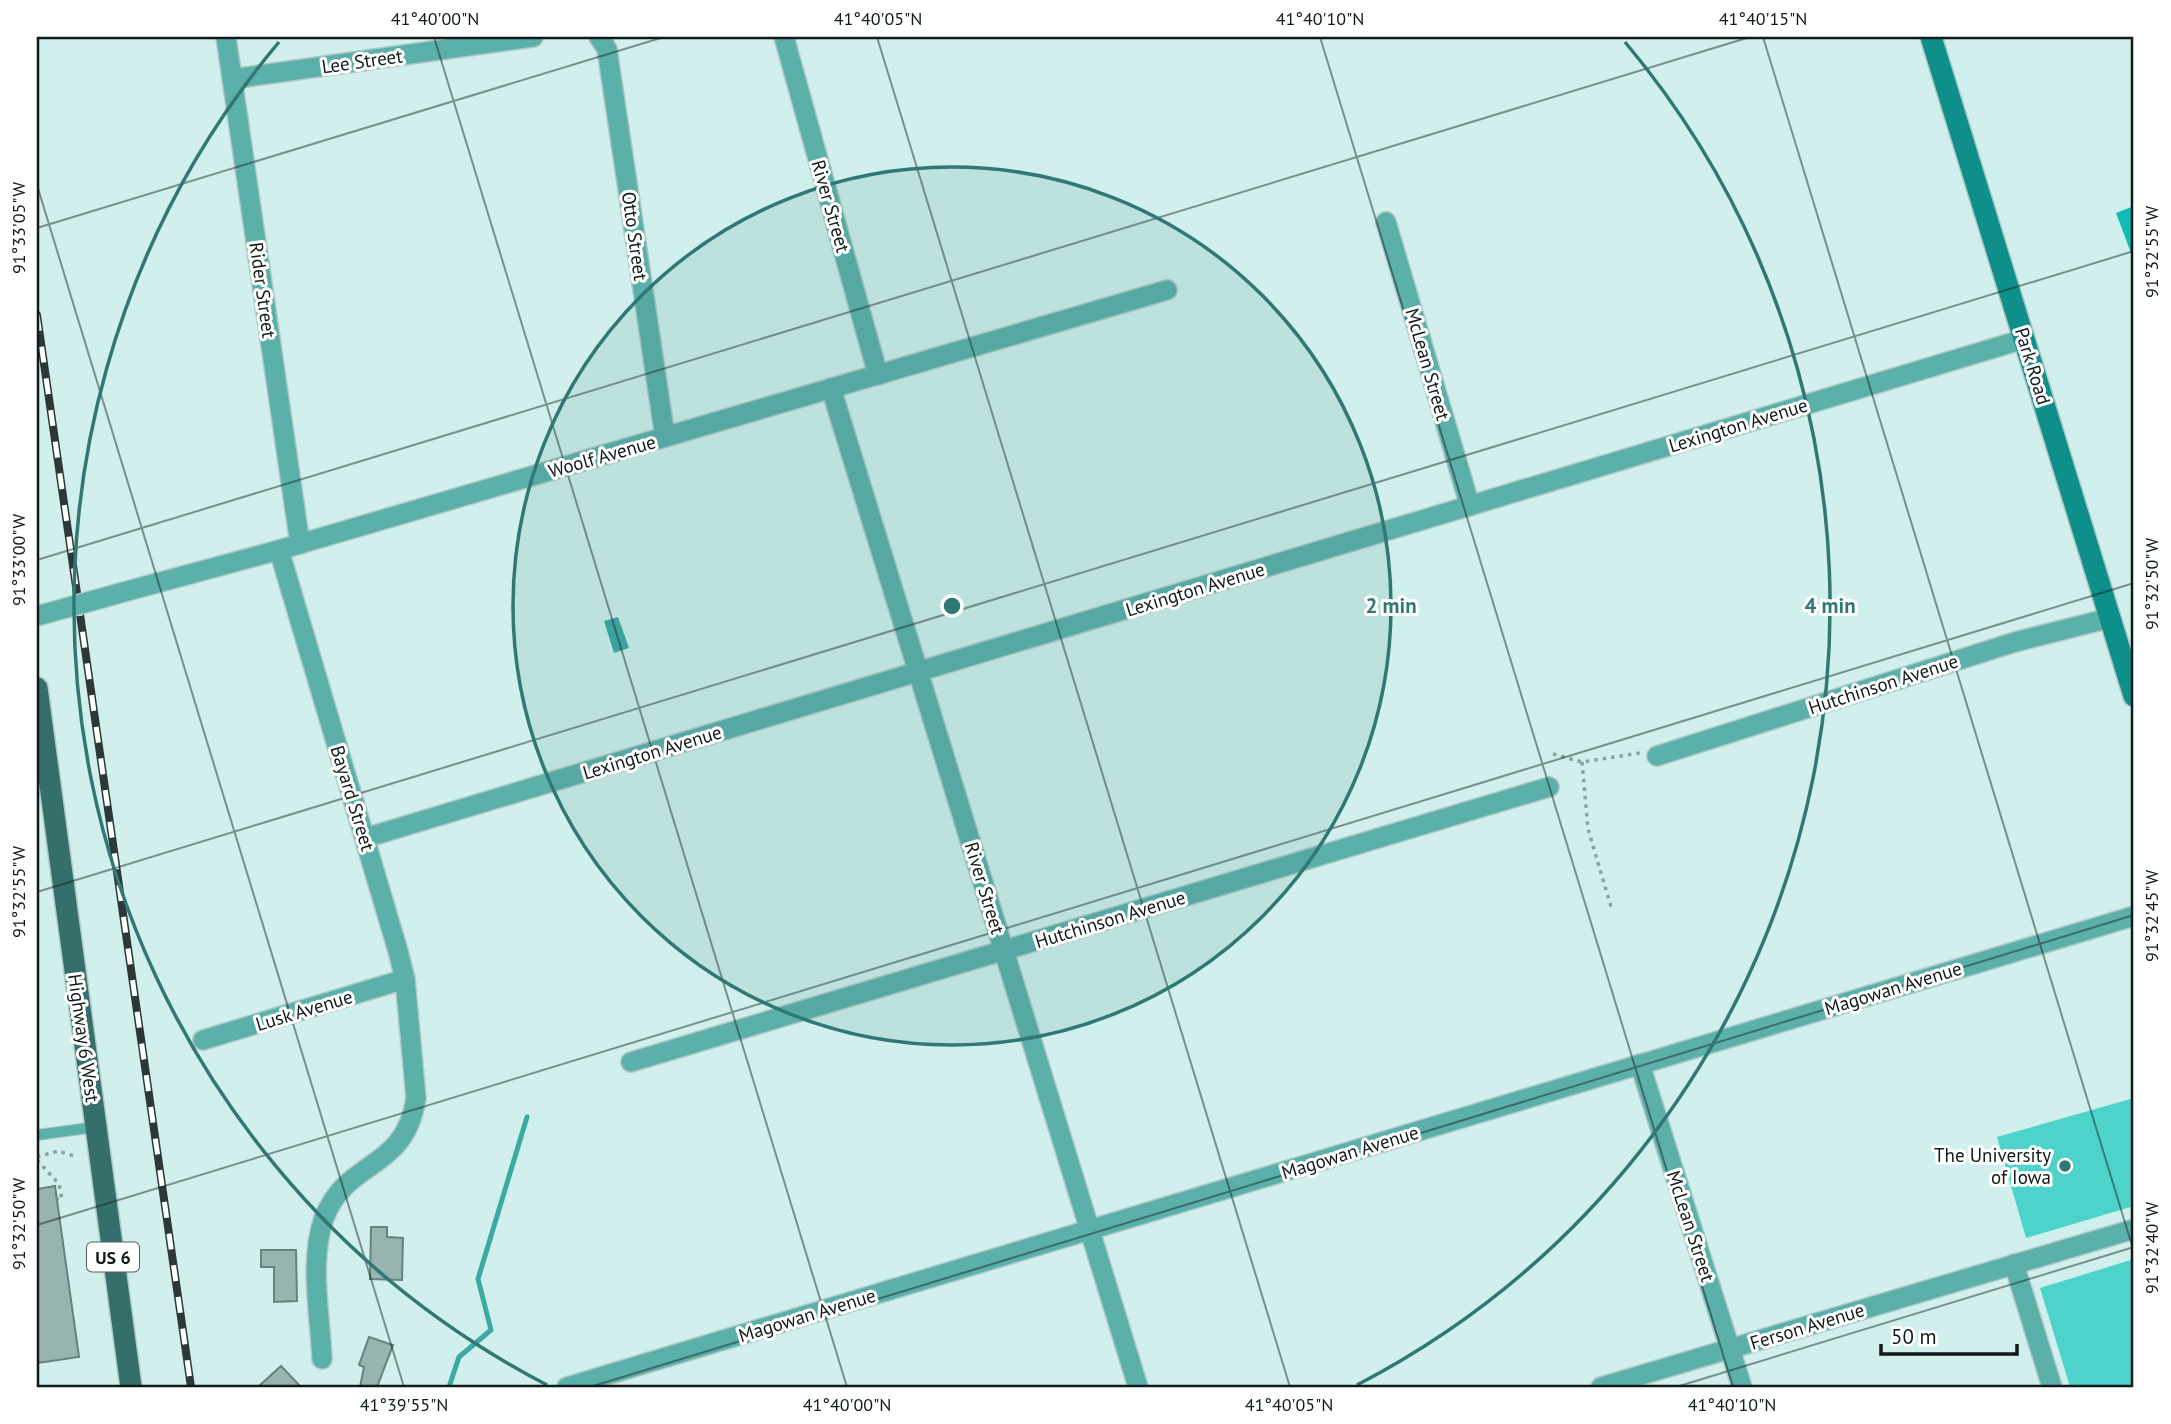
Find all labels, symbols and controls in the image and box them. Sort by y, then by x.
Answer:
text: 41°40'00"N [391,7,479,30]
text: 41°40'05"N [834,7,922,30]
text: 41°40'10"N [1276,7,1364,30]
text: 41°40'15"N [1719,7,1807,30]
street label: Lee Street [320,43,405,79]
street label: River Street [806,157,856,256]
text: 91°33'05"W [7,182,30,274]
street label: Otto Street [617,190,653,283]
text: 91°32'55"W [2140,206,2163,298]
street label: Rider Street [244,241,282,340]
street label: McLean Street [1401,305,1456,423]
street label: Park Road [2010,324,2056,408]
street label: Lexington Avenue [1666,392,1810,458]
street label: Woolf Avenue [545,429,659,483]
text: 91°33'00"W [7,514,30,606]
text: 91°32'50"W [2140,538,2163,630]
street label: Lexington Avenue [1123,556,1267,622]
text: 2 min [1365,592,1417,619]
text: 4 min [1804,592,1856,619]
centre of rings [940,594,964,618]
street label: Hutchinson Avenue [1805,648,1961,720]
street label: Lexington Avenue [580,719,724,785]
street label: Bayard Street [326,742,381,854]
street label: River Street [960,839,1011,937]
text: 91°32'55"W [7,846,30,938]
text: 91°32'45"W [2140,870,2163,962]
street label: Hutchinson Avenue [1032,885,1188,953]
street label: Magowan Avenue [1821,956,1965,1020]
street label: Highway 6 West [63,972,105,1104]
street label: Lusk Avenue [253,984,355,1036]
street label: Magowan Avenue [1278,1120,1422,1184]
place label: The University of Iowa [1934,1143,2051,1189]
marker: The University of Iowa [2057,1158,2073,1174]
street label: McLean Street [1662,1167,1720,1285]
text: 91°32'50"W [7,1178,30,1270]
text: 91°32'40"W [2140,1202,2163,1294]
road number: US 6 [87,1242,139,1272]
street label: Magowan Avenue [735,1283,879,1347]
street label: Ferson Avenue [1747,1297,1867,1355]
scale bar [1881,1312,2017,1356]
text: 50 m [1891,1323,1937,1350]
text: 41°39'55"N [360,1393,448,1416]
text: 41°40'00"N [803,1393,891,1416]
text: 41°40'05"N [1245,1393,1333,1416]
text: 41°40'10"N [1688,1393,1776,1416]

